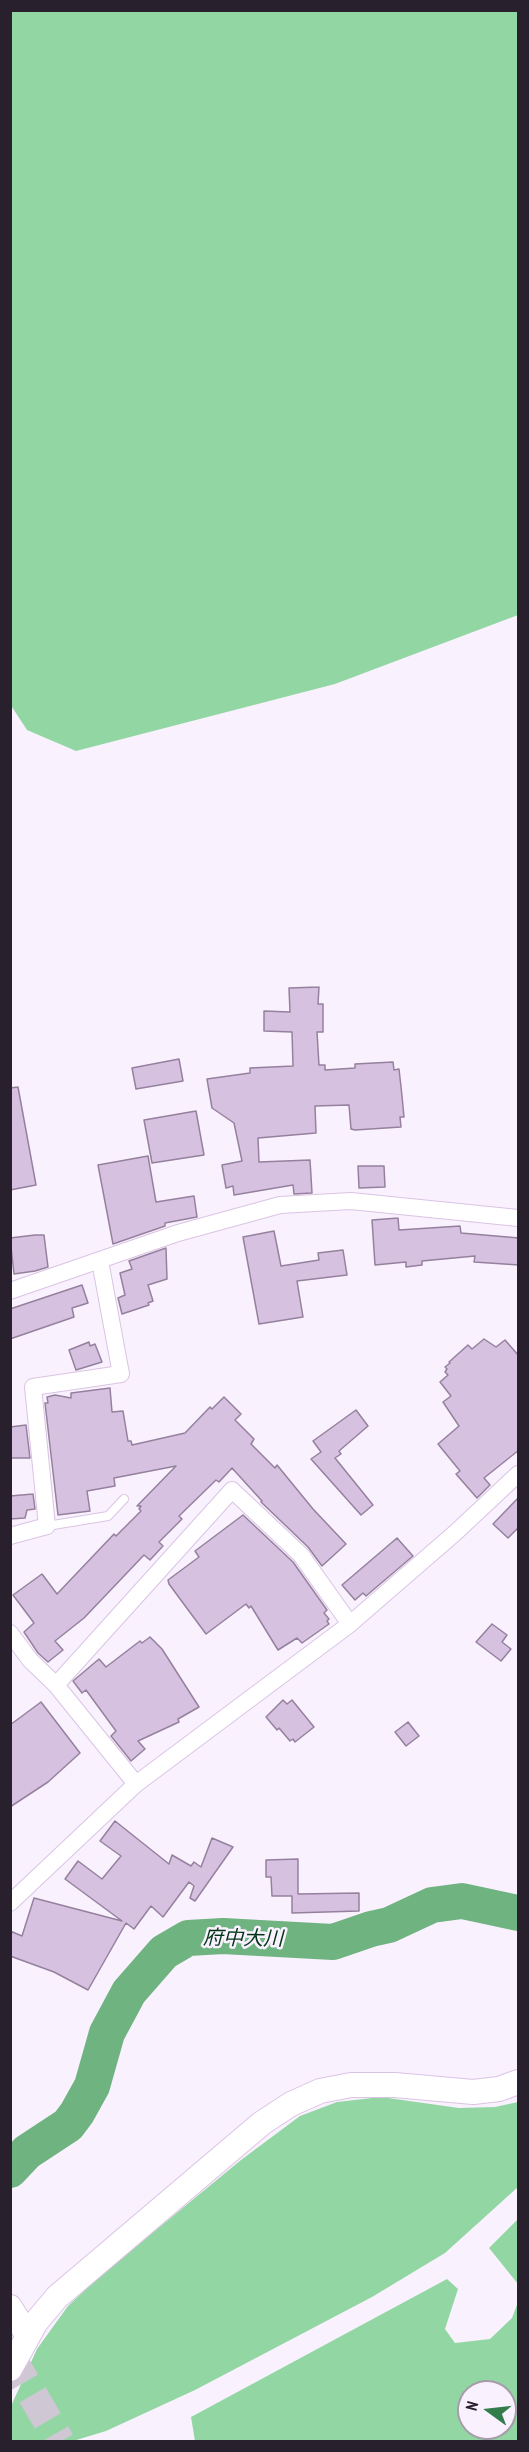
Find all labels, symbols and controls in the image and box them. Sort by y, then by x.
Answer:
water label: 府中大川 [203,1926,283,1952]
north arrow [457,2380,517,2440]
text: N [461,2399,482,2413]

